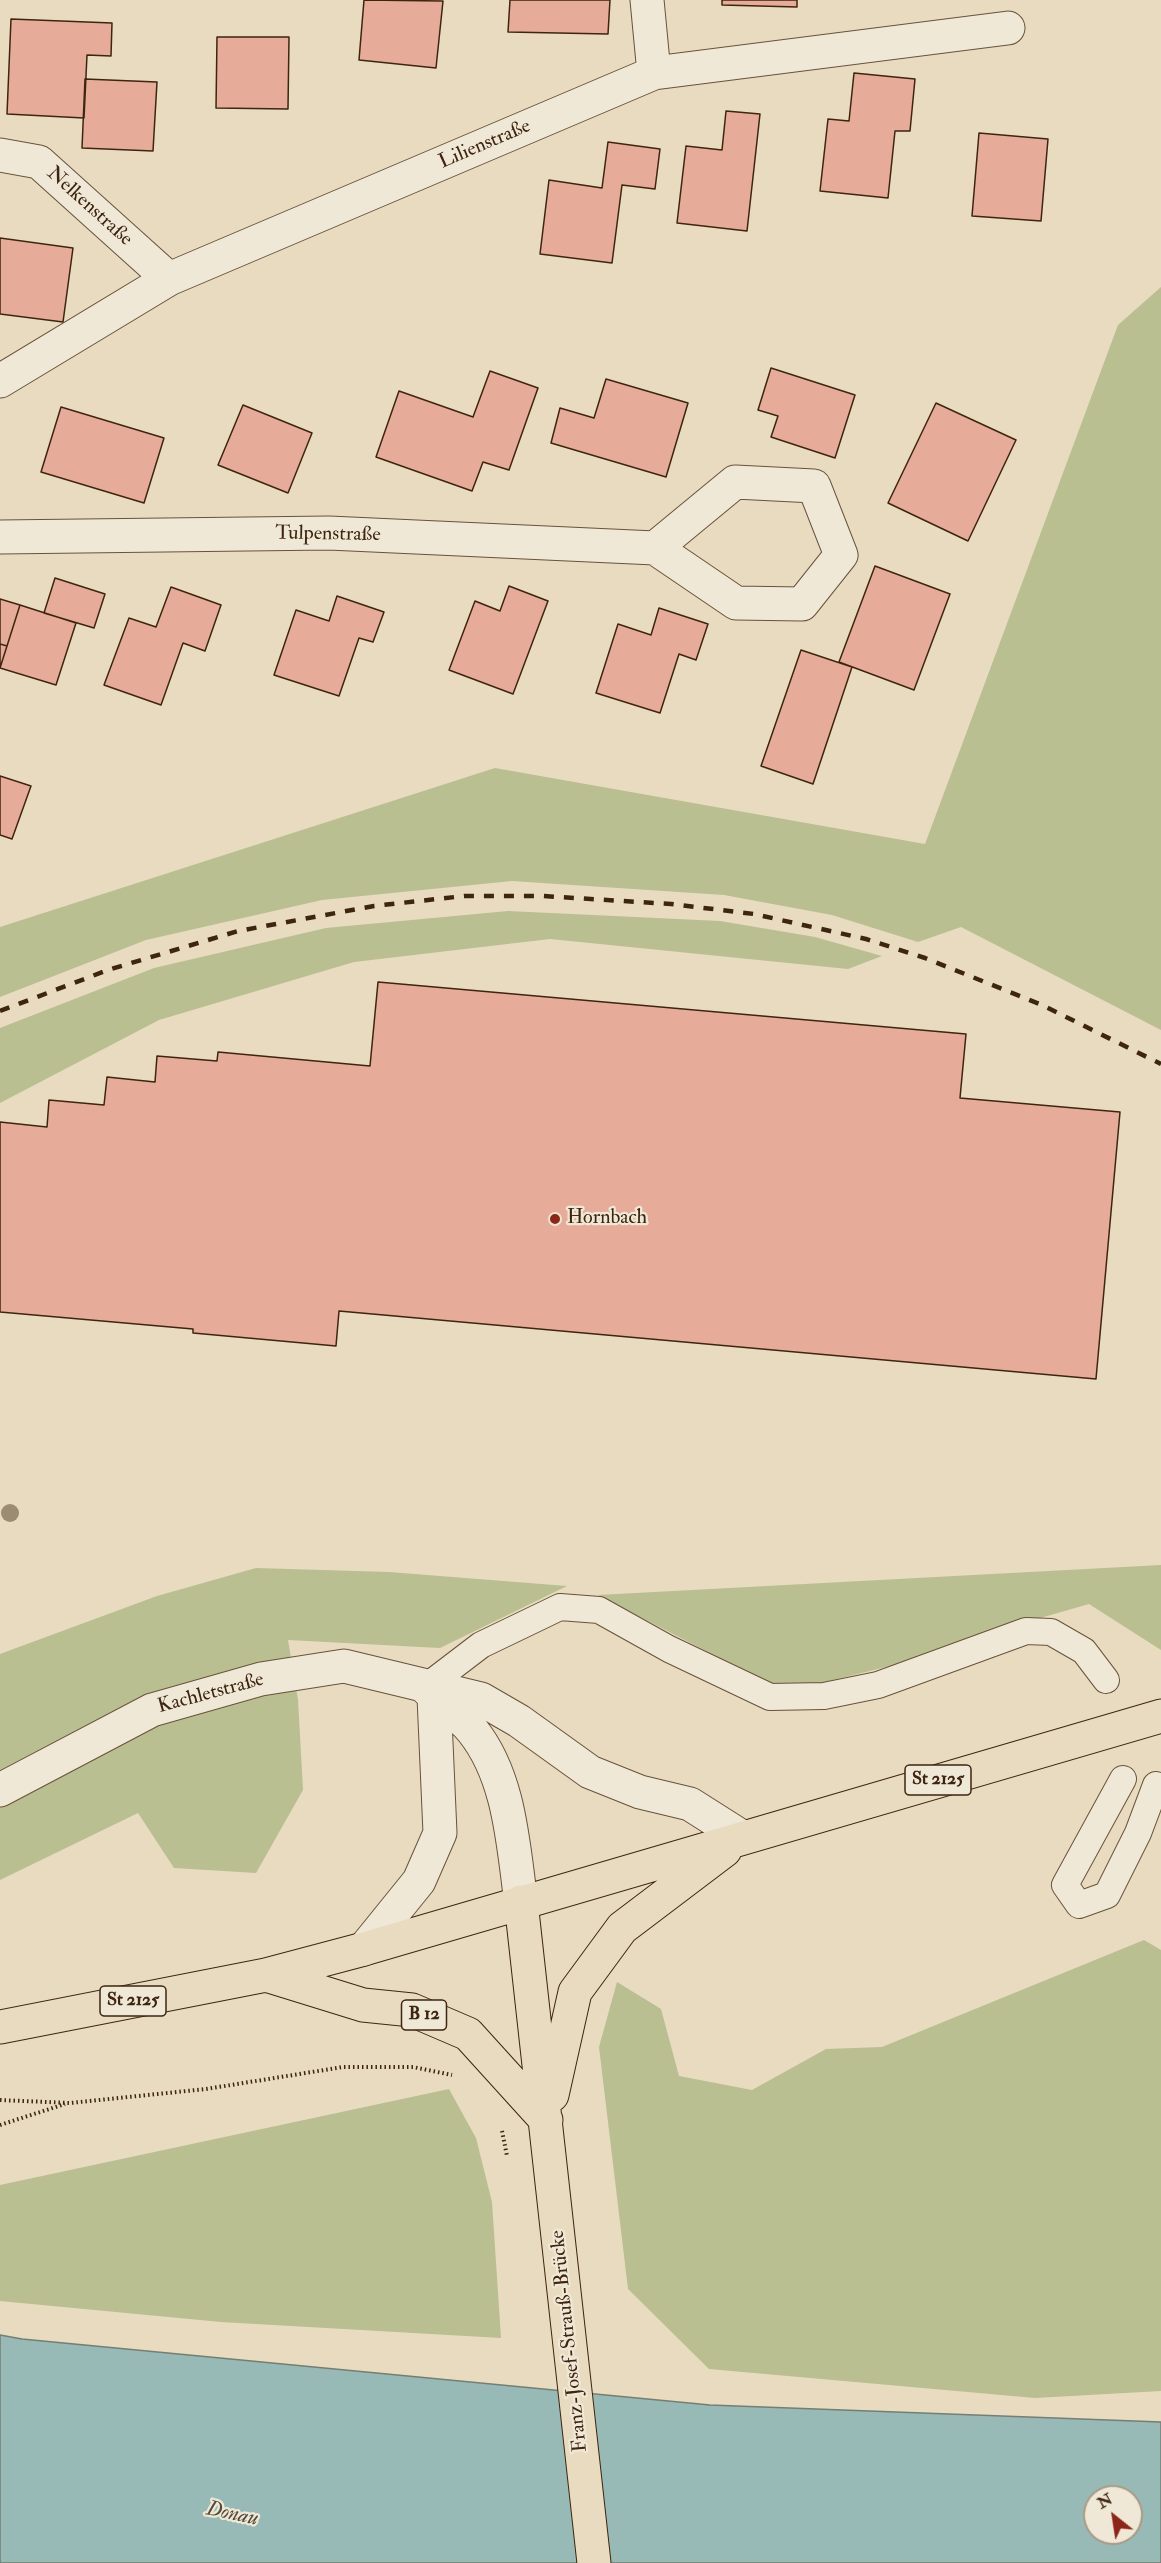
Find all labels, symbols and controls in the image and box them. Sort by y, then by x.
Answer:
street label: Lilienstraße [436,115,534,175]
street label: Nelkenstraße [41,162,137,252]
street label: Tulpenstraße [275,522,381,548]
place label: Hornbach [567,1207,647,1231]
marker: Hornbach [548,1212,562,1226]
street label: Kachletstraße [155,1668,267,1720]
road number: St 2125 [905,1765,971,1795]
road number: St 2125 [100,1986,166,2016]
road number: B 12 [402,2000,446,2030]
street label: Franz-Josef-Strauß-Brücke [546,2229,594,2453]
north arrow [1083,2485,1143,2545]
text: N [1094,2489,1116,2513]
water label: Donau [204,2497,260,2533]

